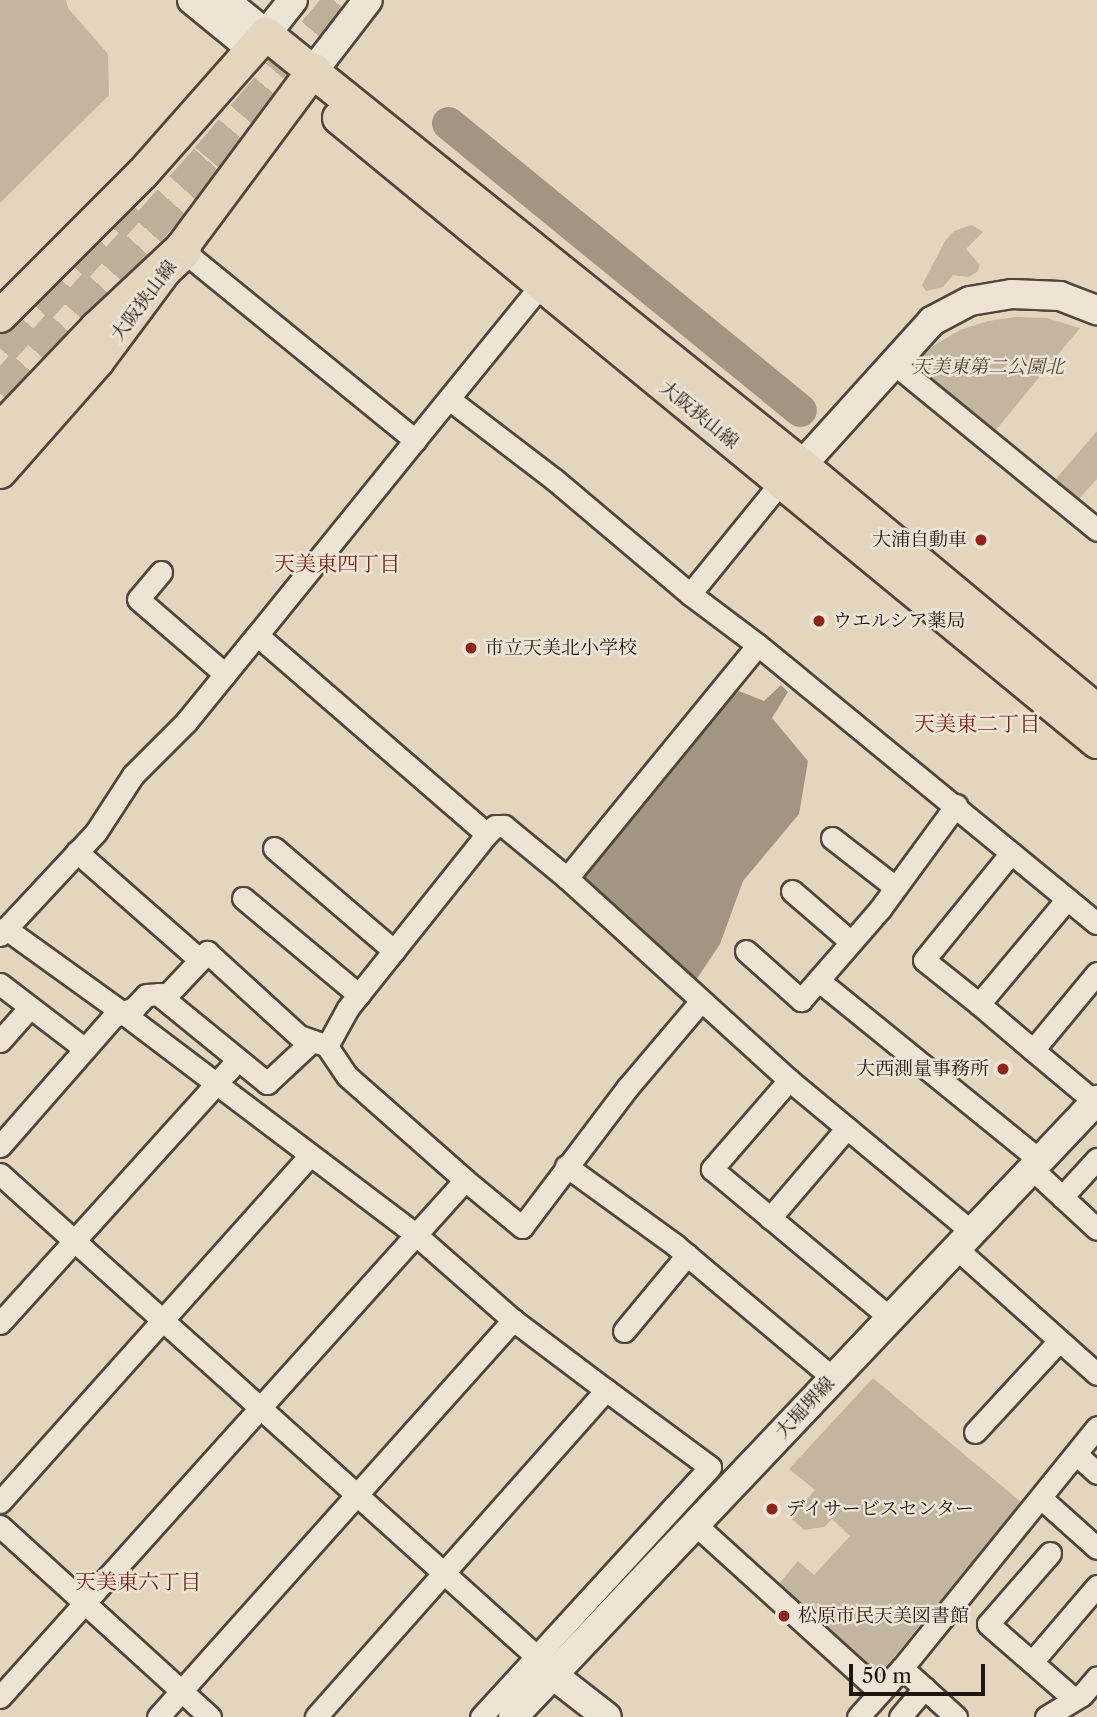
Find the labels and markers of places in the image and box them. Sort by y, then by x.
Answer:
place label: 大浦自動車 [872,529,967,551]
marker: 大浦自動車 [973,532,989,548]
place label: ウエルシア薬局 [833,610,966,632]
marker: ウエルシア薬局 [811,613,827,629]
place label: 市立天美北小学校 [485,637,637,659]
marker: 市立天美北小学校 [463,640,479,656]
place label: 大西測量事務所 [856,1058,989,1080]
marker: 大西測量事務所 [995,1061,1011,1077]
place label: デイサービスセンター [786,1498,976,1520]
marker: デイサービスセンター [764,1501,780,1517]
place label: 松原市民天美図書館 [798,1605,969,1627]
marker: 松原市民天美図書館 [776,1608,792,1624]

